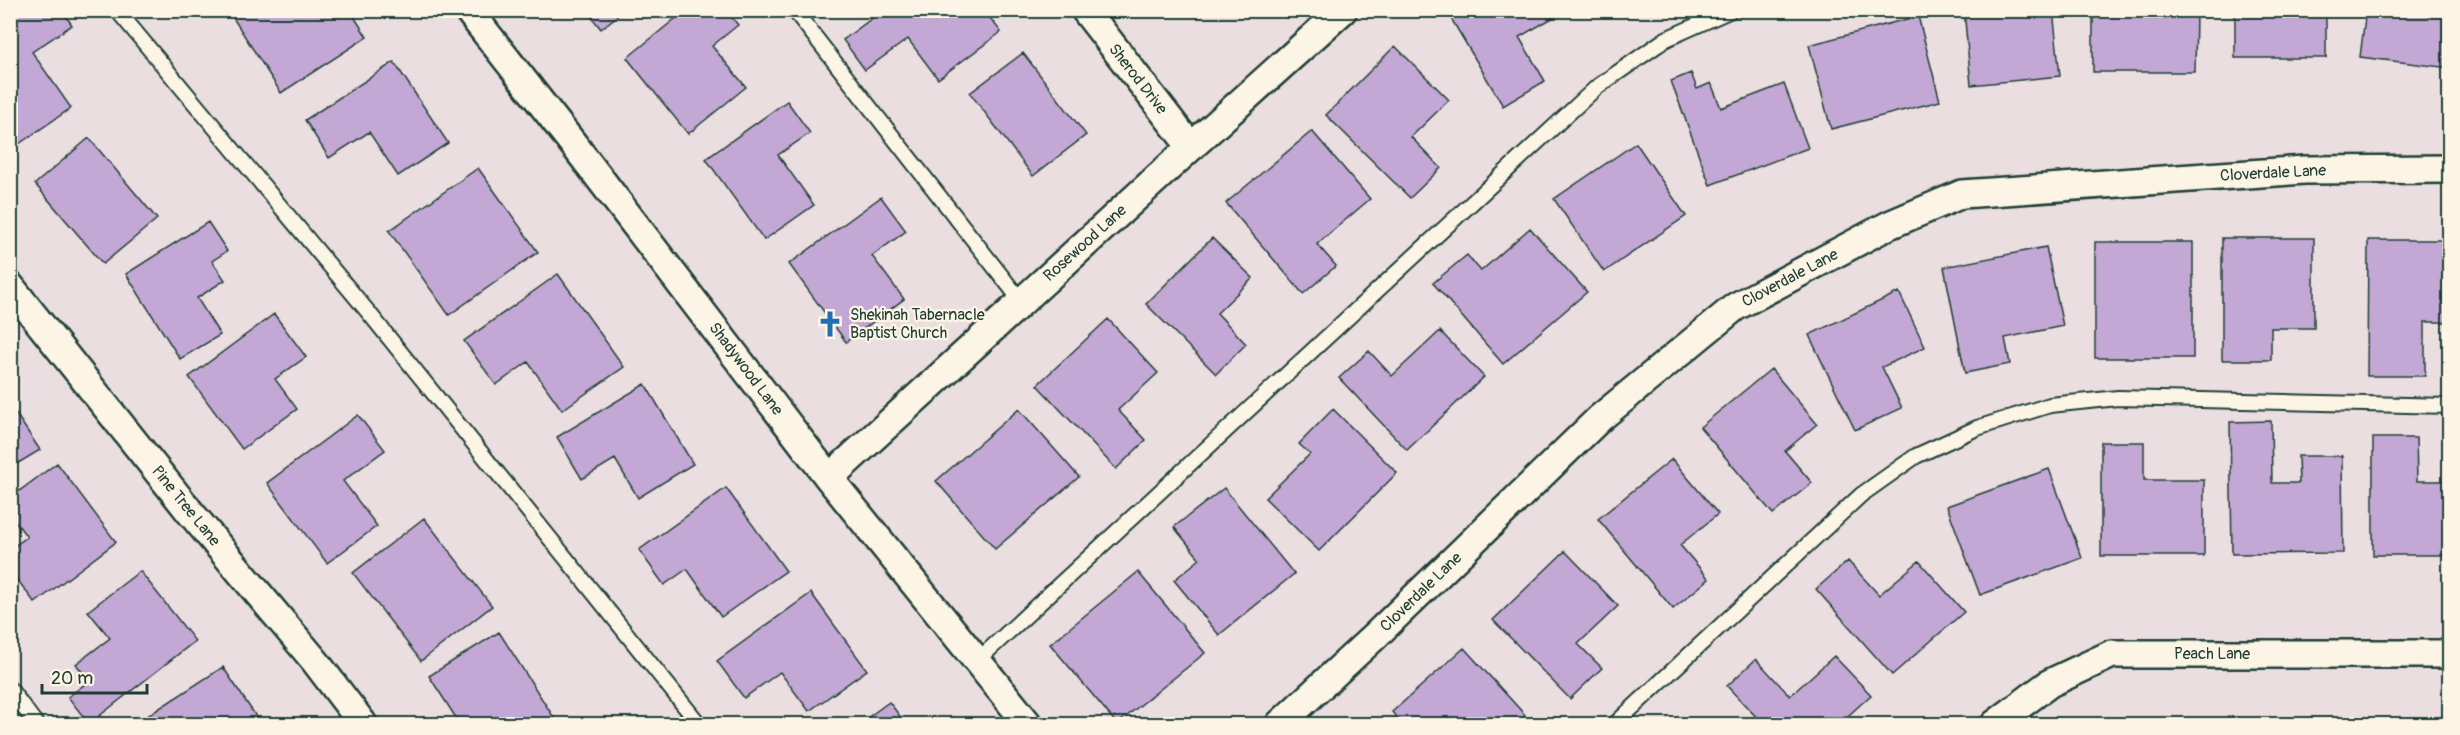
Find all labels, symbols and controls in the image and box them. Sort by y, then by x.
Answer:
street label: Sherod Drive [1104,40,1172,118]
street label: Cloverdale Lane [2219,160,2327,186]
street label: Rosewood Lane [1039,200,1131,286]
street label: Cloverdale Lane [1738,244,1842,312]
place label: Shekinah Tabernacle Baptist Church [850,305,985,343]
church icon: Shekinah Tabernacle Baptist Church [815,309,845,339]
street label: Shadywood Lane [705,319,787,419]
street label: Pine Tree Lane [147,462,225,550]
street label: Cloverdale Lane [1376,548,1466,636]
street label: Peach Lane [2174,644,2250,664]
scale bar [42,657,147,695]
text: 20 m [51,667,93,690]

